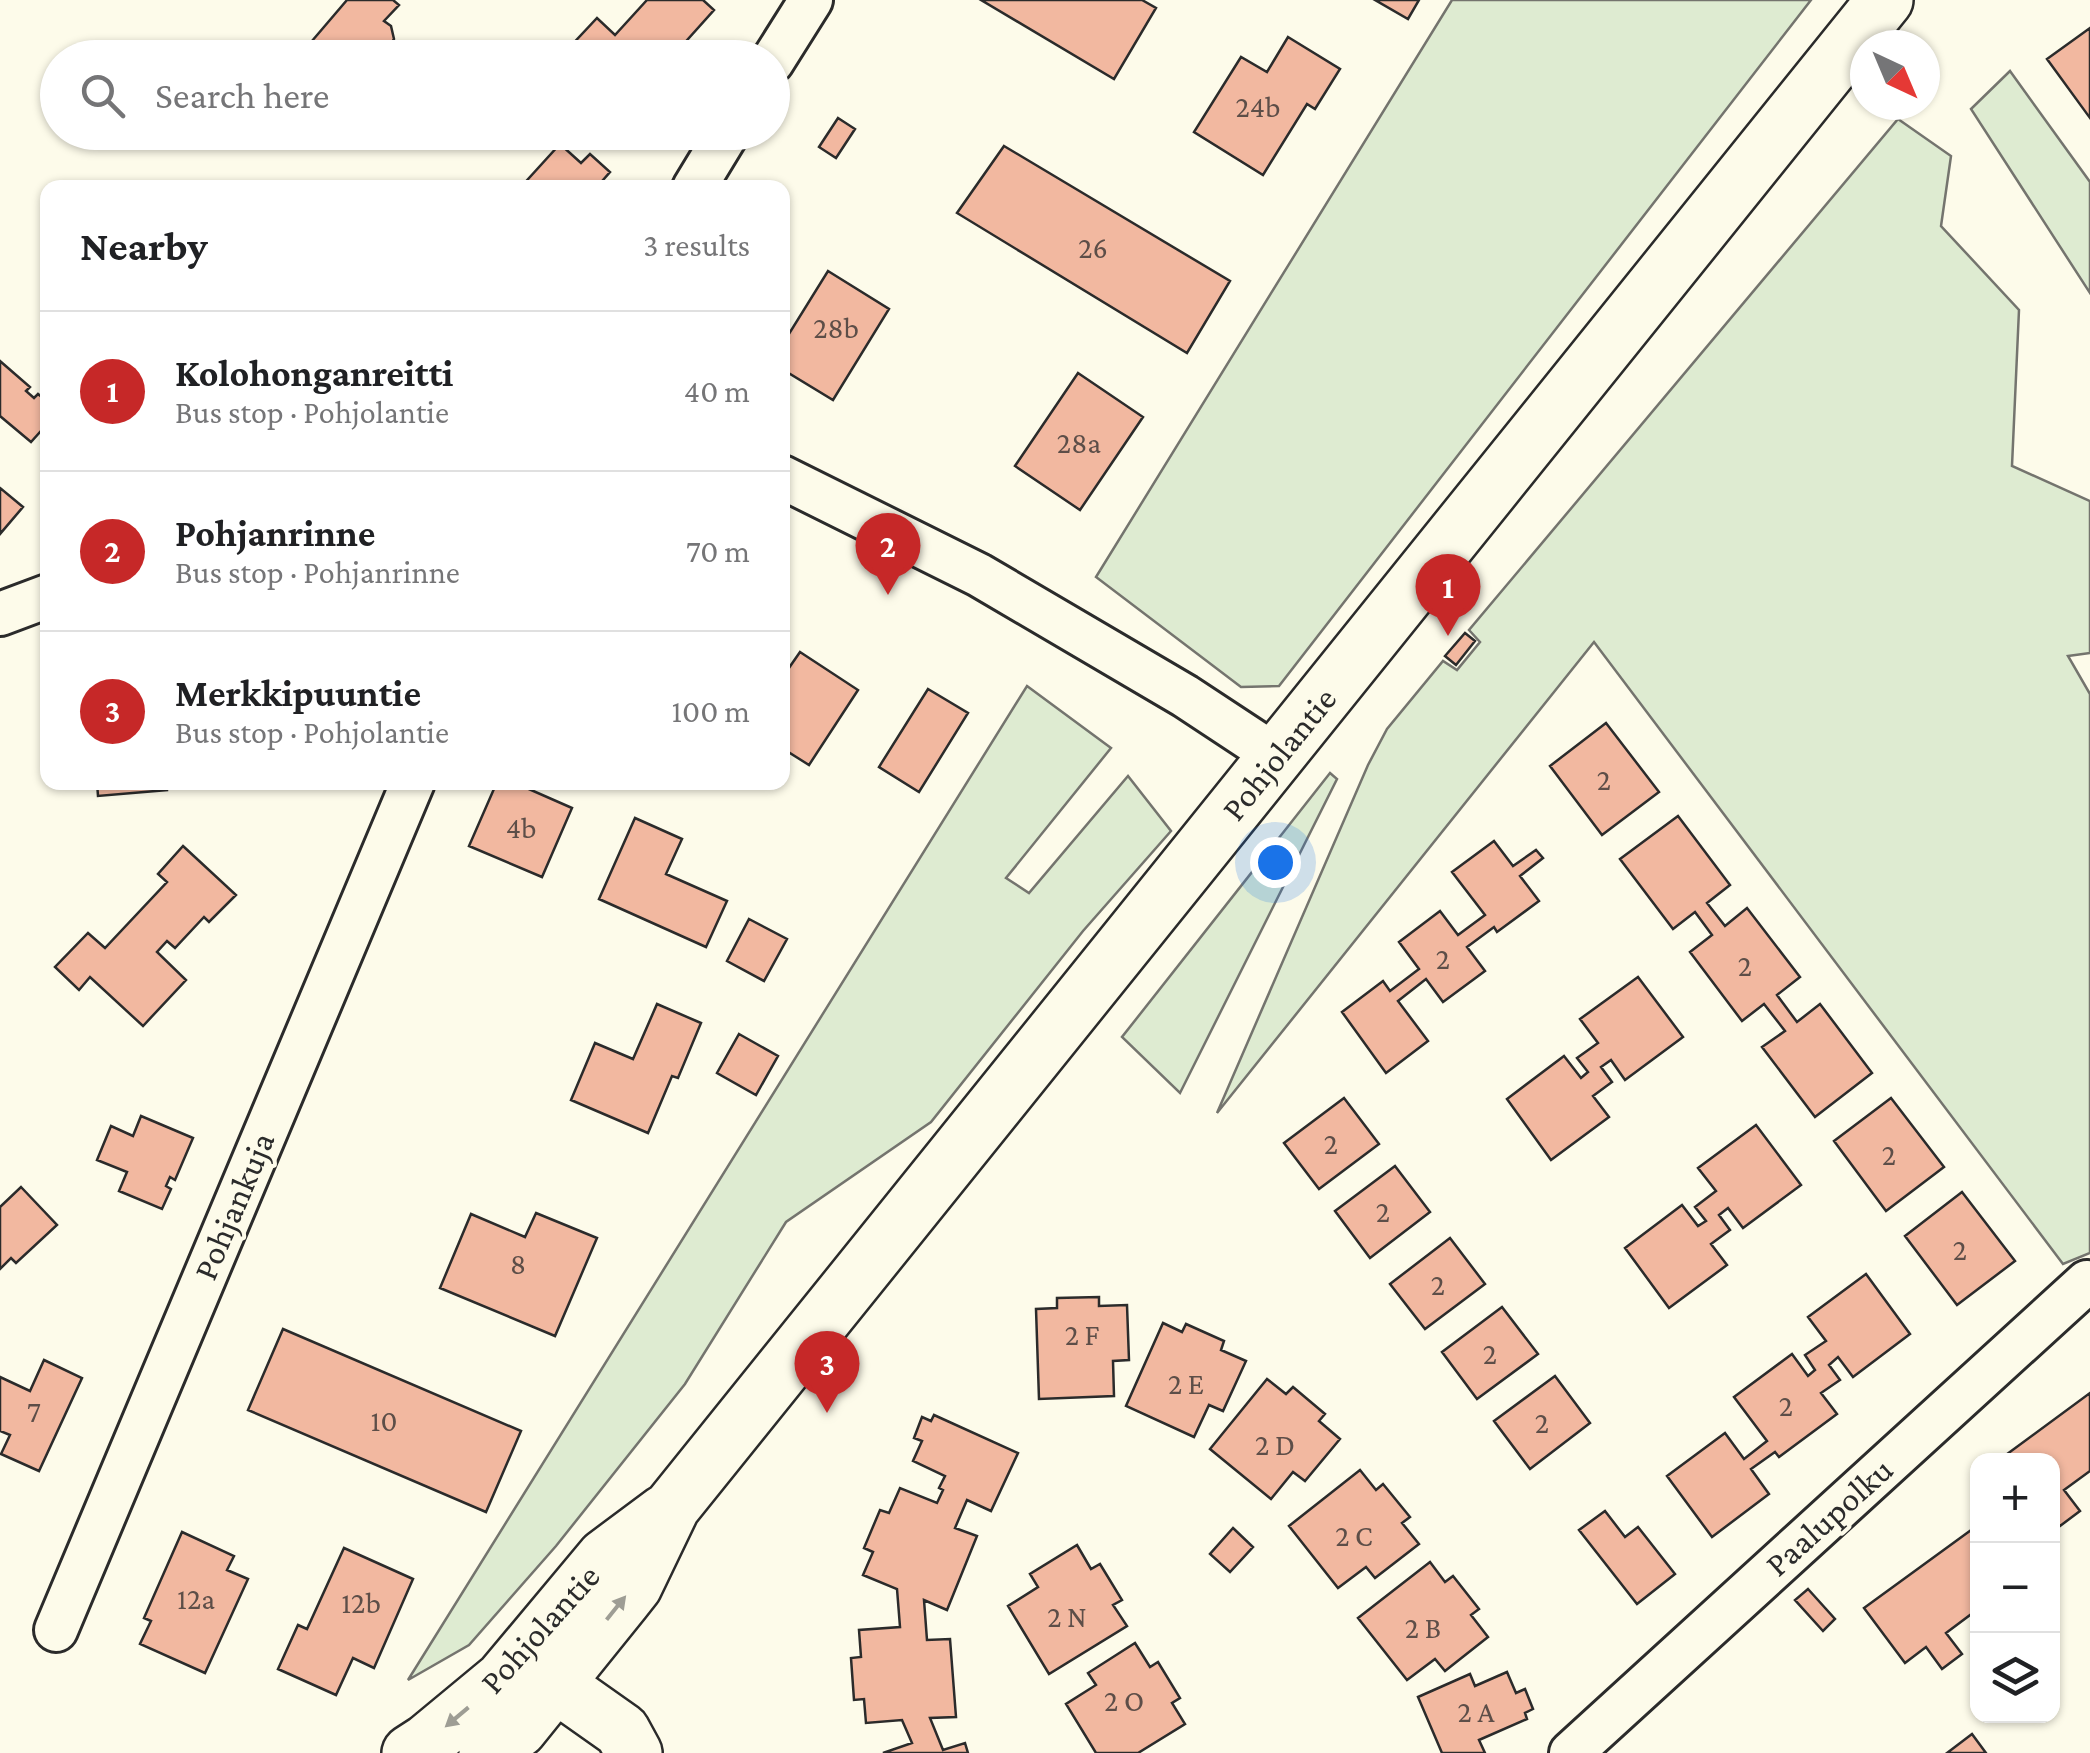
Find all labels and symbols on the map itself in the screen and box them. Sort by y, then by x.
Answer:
north arrow [1850,30,1940,120]
house number: 24b [1235,90,1281,123]
house number: 26 [1078,231,1108,264]
house number: 28b [813,311,859,344]
house number: 28a [1057,426,1101,459]
pin: 2 [856,512,920,595]
pin: 1 [1416,554,1480,636]
street label: Pohjolantie [1214,680,1344,828]
house number: 2 [1597,763,1611,796]
house number: 4b [506,811,536,844]
your location [1250,837,1301,888]
house number: 2 [1436,942,1450,975]
house number: 2 [1738,949,1752,982]
street label: Pohjankuja [185,1126,283,1286]
house number: 2 [1324,1127,1338,1160]
house number: 2 [1882,1138,1896,1171]
house number: 2 [1376,1195,1390,1228]
house number: 2 [1953,1233,1967,1266]
house number: 8 [510,1247,526,1280]
house number: 2 [1431,1268,1445,1301]
house number: 2 F [1065,1318,1100,1351]
pin: 3 [794,1330,860,1413]
house number: 2 [1483,1337,1497,1370]
house number: 2 E [1168,1367,1204,1400]
house number: 2 [1779,1389,1793,1422]
house number: 7 [27,1395,41,1428]
house number: 10 [371,1404,397,1437]
house number: 2 [1535,1406,1549,1439]
house number: 2 D [1255,1428,1295,1461]
street label: Paalupolku [1758,1450,1900,1584]
house number: 2 C [1335,1519,1373,1552]
street label: Pohjolantie [472,1557,608,1701]
house number: 12a [177,1582,215,1615]
house number: 12b [341,1586,381,1619]
one-way arrow [605,1595,626,1620]
house number: 2 N [1047,1600,1087,1633]
house number: 2 B [1405,1611,1441,1644]
house number: 2 O [1104,1684,1144,1717]
house number: 2 A [1458,1695,1495,1728]
one-way arrow [445,1706,470,1727]

